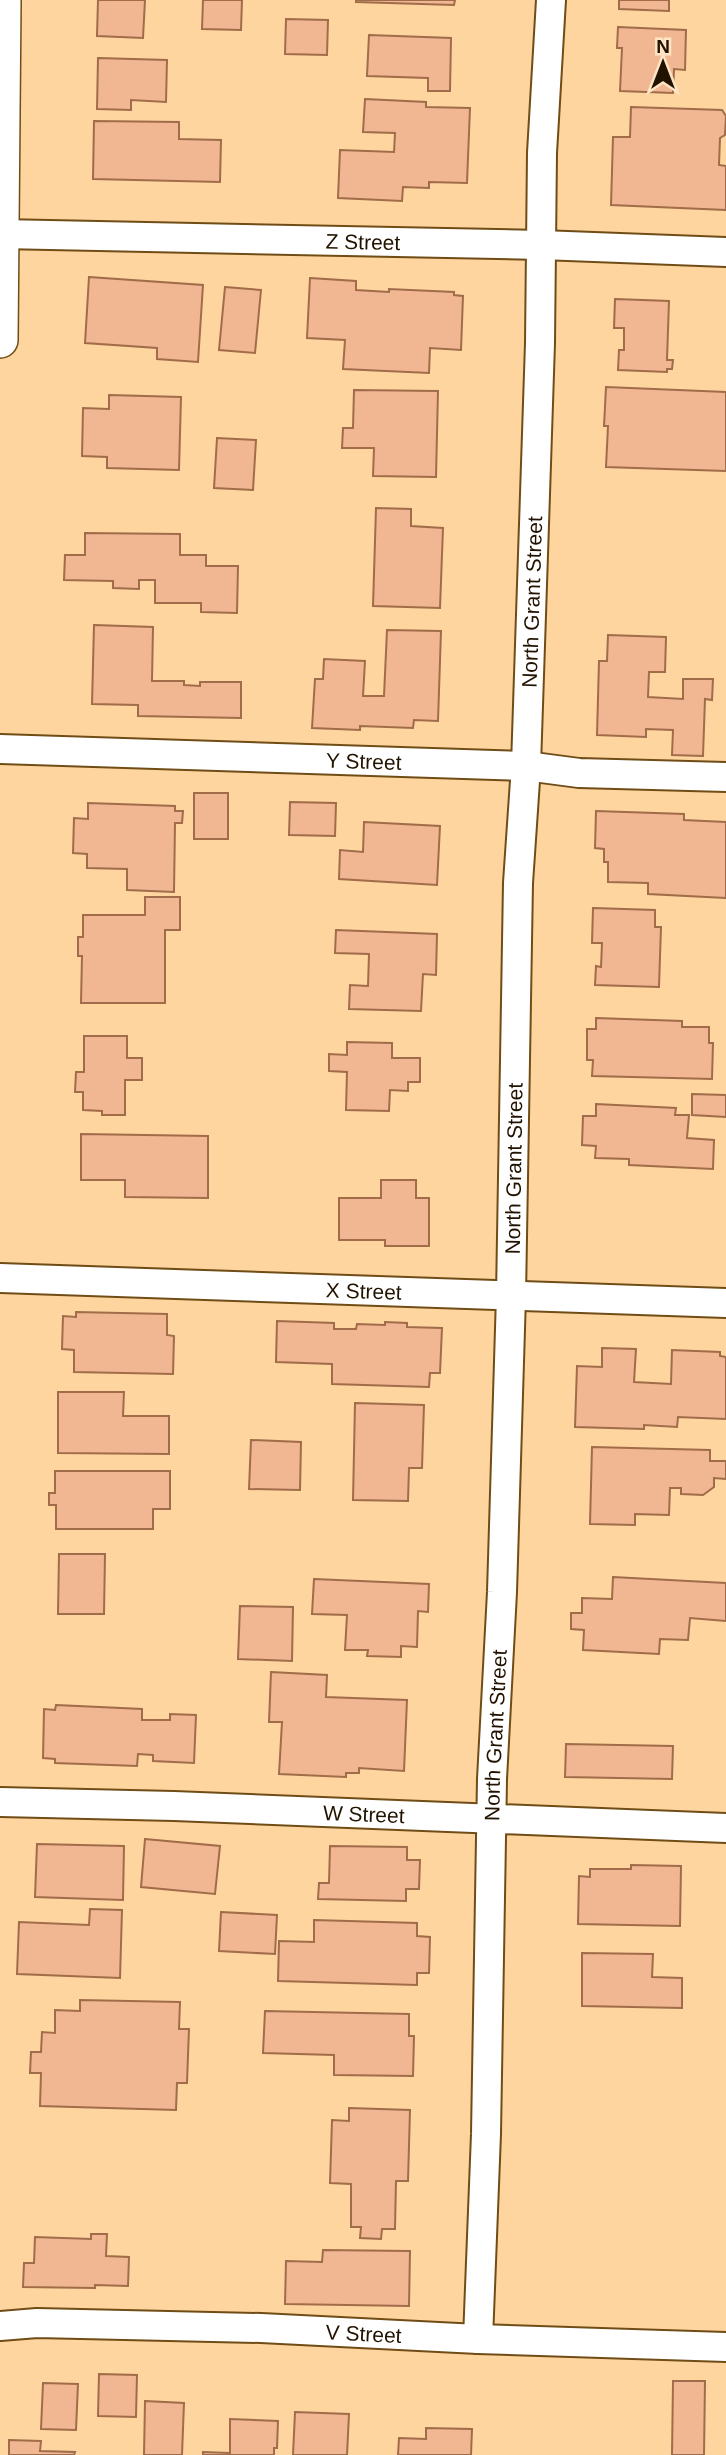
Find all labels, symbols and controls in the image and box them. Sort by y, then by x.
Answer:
north arrow [628,28,698,98]
text: N [656,36,670,57]
street label: Z Street [325,229,401,254]
street label: North Grant Street [517,516,546,688]
street label: Y Street [326,748,402,773]
street label: North Grant Street [500,1082,526,1255]
street label: X Street [325,1278,402,1303]
street label: North Grant Street [480,1649,510,1821]
street label: W Street [323,1800,405,1827]
street label: V Street [325,2320,402,2347]

